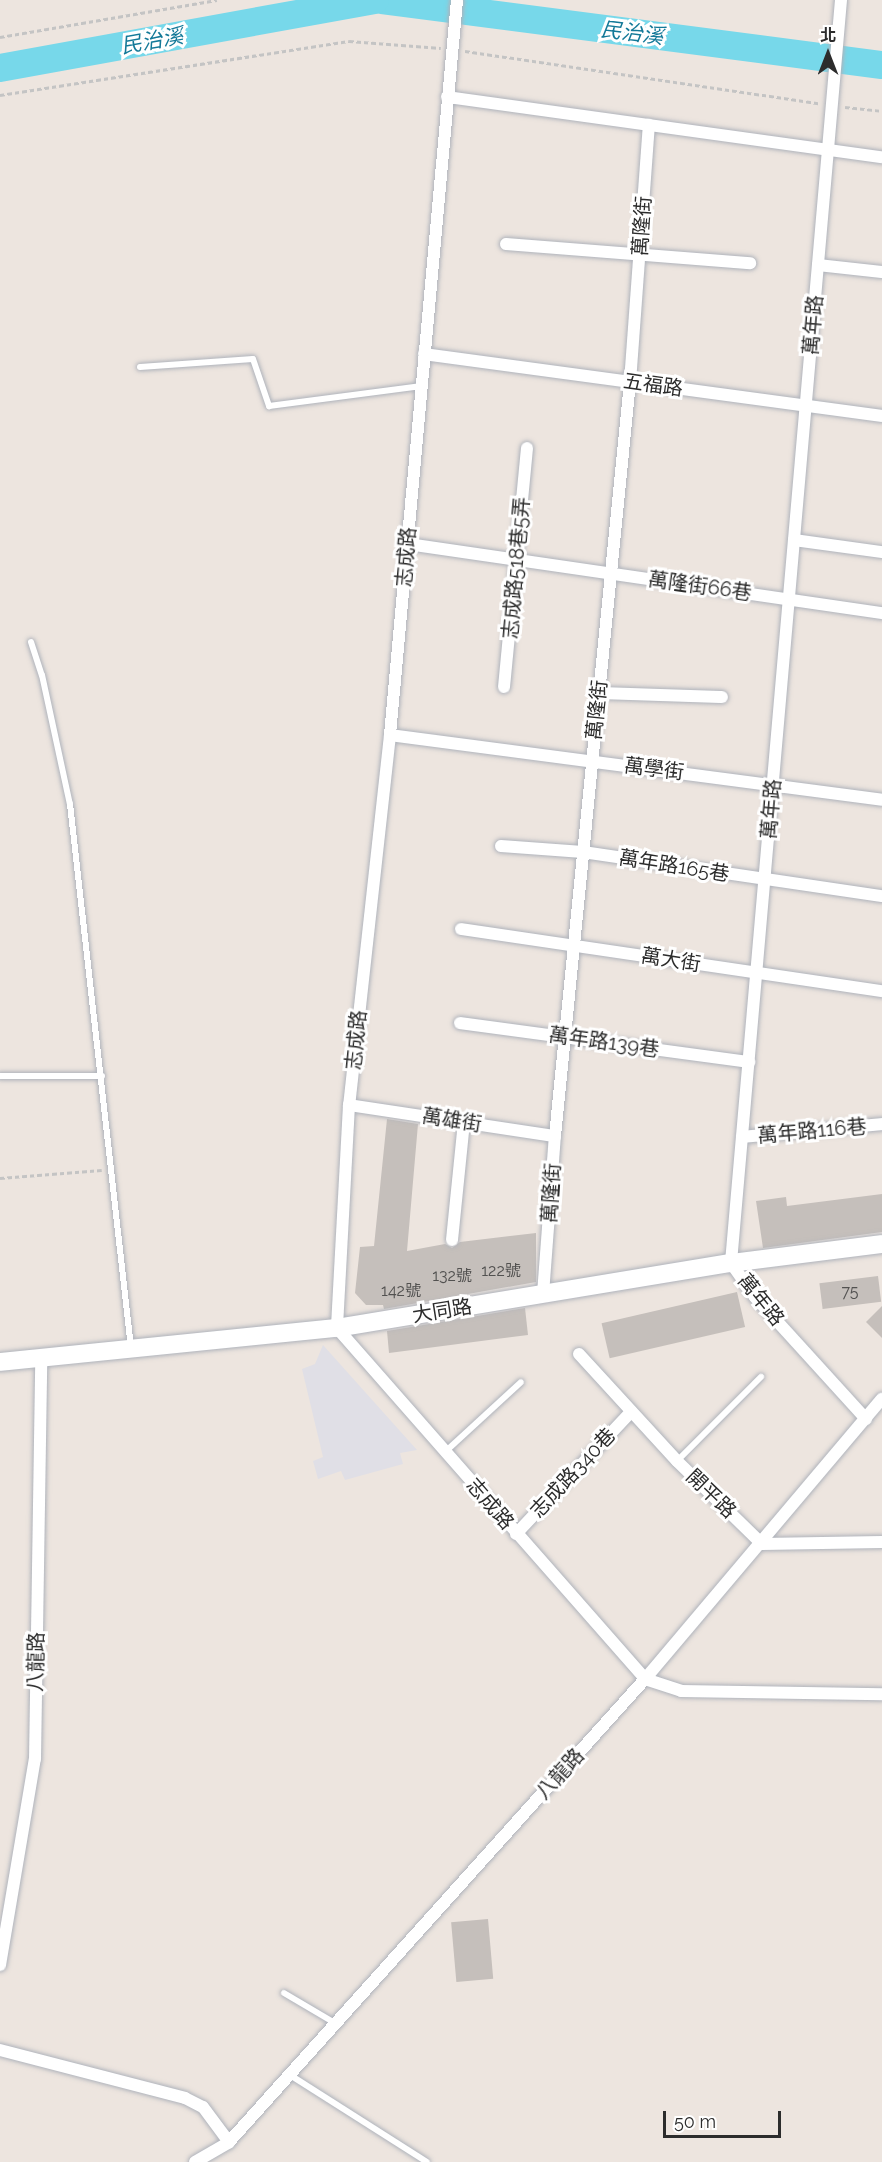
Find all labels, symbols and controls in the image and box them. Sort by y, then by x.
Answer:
water label: 民治溪 [599,17,665,49]
water label: 民治溪 [119,23,185,59]
north arrow [798,24,858,84]
text: 北 [820,26,836,45]
street label: 萬隆街 [628,195,656,257]
street label: 萬年路 [798,294,828,356]
street label: 五福路 [622,369,684,401]
street label: 志成路518巷5弄 [498,496,534,640]
street label: 志成路 [391,526,421,588]
street label: 萬隆街66巷 [647,567,753,605]
street label: 萬隆街 [582,679,612,741]
street label: 萬學街 [623,753,685,785]
street label: 萬年路 [756,778,786,840]
street label: 萬年路165巷 [617,845,731,887]
street label: 萬大街 [639,943,703,977]
street label: 志成路 [341,1009,371,1071]
street label: 萬年路139巷 [547,1022,661,1062]
street label: 萬雄街 [420,1103,484,1137]
street label: 萬年路116巷 [757,1114,867,1148]
street label: 萬隆街 [537,1162,565,1224]
house number: 122號 [481,1261,521,1281]
house number: 132號 [432,1266,472,1286]
street label: 萬年路 [733,1269,789,1331]
house number: 142號 [381,1281,421,1301]
house number: 75 [841,1282,859,1302]
street label: 大同路 [410,1294,474,1328]
street label: 志成路340巷 [525,1423,621,1523]
street label: 開平路 [681,1465,741,1523]
street label: 志成路 [461,1473,519,1535]
street label: 八龍路 [23,1632,49,1692]
street label: 八龍路 [531,1744,589,1804]
scale bar [666,2099,784,2137]
text: 50 m [674,2111,716,2132]

